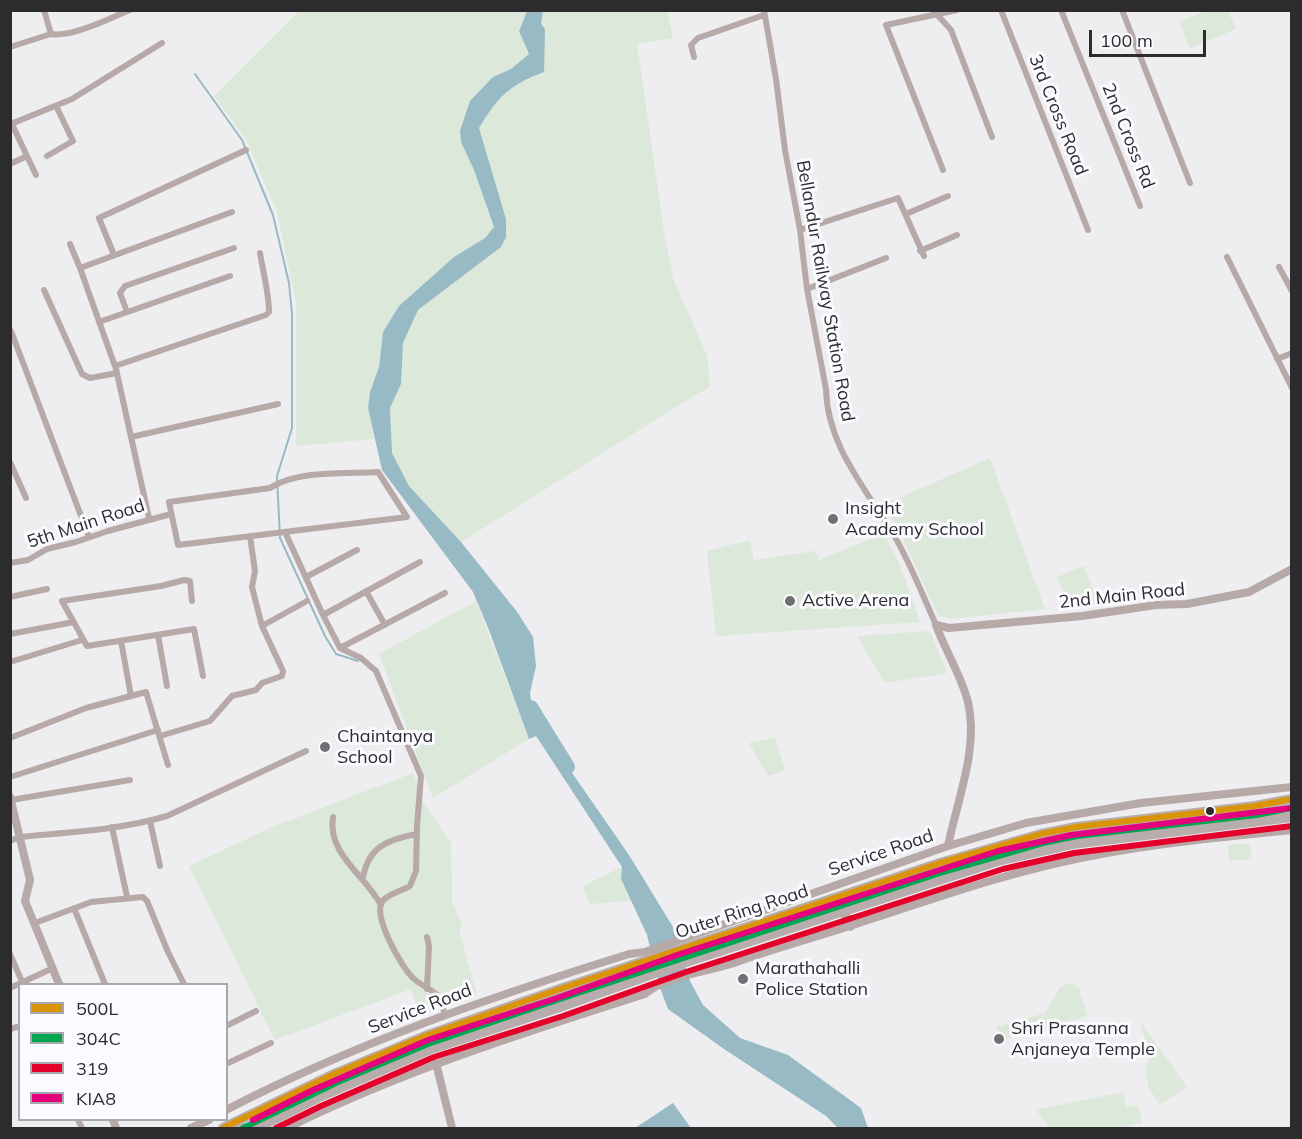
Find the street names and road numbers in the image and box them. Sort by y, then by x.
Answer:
street label: 3rd Cross Road [1024,51,1092,179]
street label: 2nd Cross Rd [1097,80,1159,192]
street label: Bellandur Railway Station Road [791,159,859,423]
street label: 5th Main Road [25,495,147,553]
street label: 2nd Main Road [1058,579,1186,613]
street label: Service Road [826,825,936,881]
street label: Outer Ring Road [673,880,811,944]
street label: Service Road [365,979,475,1039]

